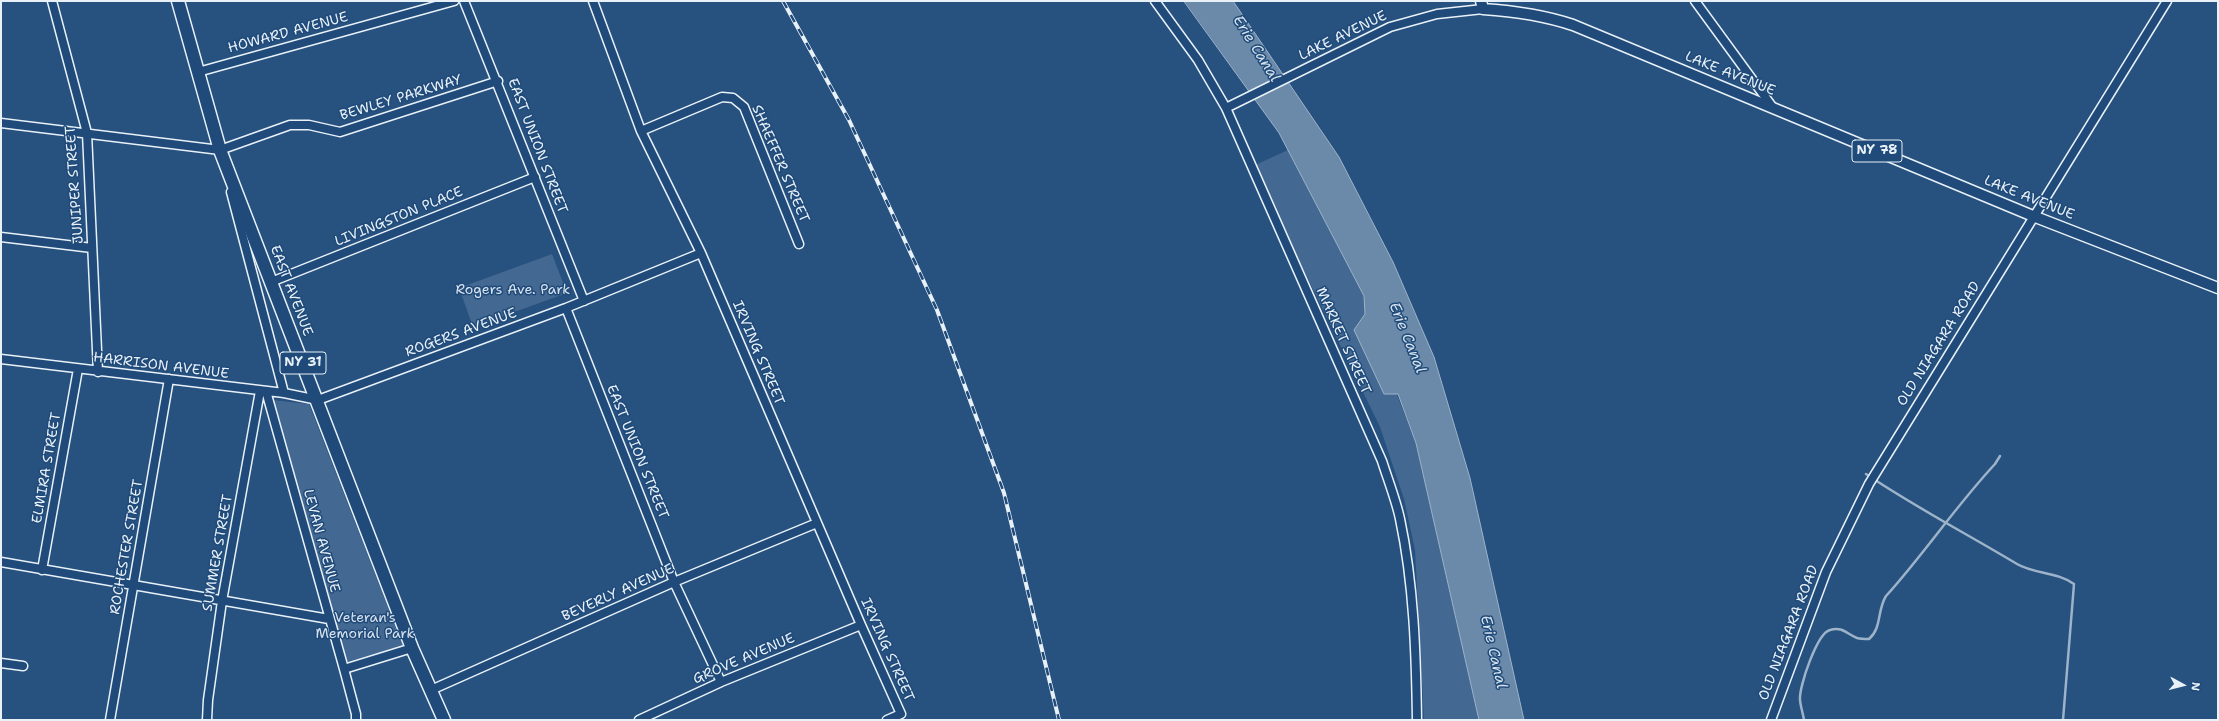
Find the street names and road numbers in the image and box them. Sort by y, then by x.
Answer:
street label: LAKE AVENUE [1296,7,1390,65]
street label: HOWARD AVENUE [226,9,350,57]
street label: LAKE AVENUE [1682,48,1778,100]
street label: BEWLEY PARKWAY [338,71,464,125]
street label: EAST UNION STREET [503,76,571,216]
street label: SHAEFFER STREET [748,103,812,225]
street label: JUNIPER STREET [62,125,88,245]
road number: NY 78 [1852,140,1902,162]
street label: LAKE AVENUE [1981,172,2077,224]
street label: LIVINGSTON PLACE [332,184,466,250]
street label: EAST AVENUE [266,243,316,339]
street label: OLD NIAGARA ROAD [1894,279,1984,409]
street label: MARKET STREET [1312,285,1374,397]
street label: IRVING STREET [728,298,788,408]
street label: ROGERS AVENUE [403,305,519,361]
street label: HARRISON AVENUE [92,349,230,383]
road number: NY 31 [280,352,326,374]
street label: EAST UNION STREET [602,382,672,522]
street label: ELMIRA STREET [29,411,65,525]
street label: ROCHESTER STREET [107,478,147,616]
street label: LEVAN AVENUE [299,488,343,594]
street label: SUMMER STREET [199,493,237,613]
street label: BEVERLY AVENUE [559,561,677,625]
street label: OLD NIAGARA ROAD [1755,563,1823,703]
street label: IRVING STREET [857,596,917,704]
street label: GROVE AVENUE [691,630,797,688]

